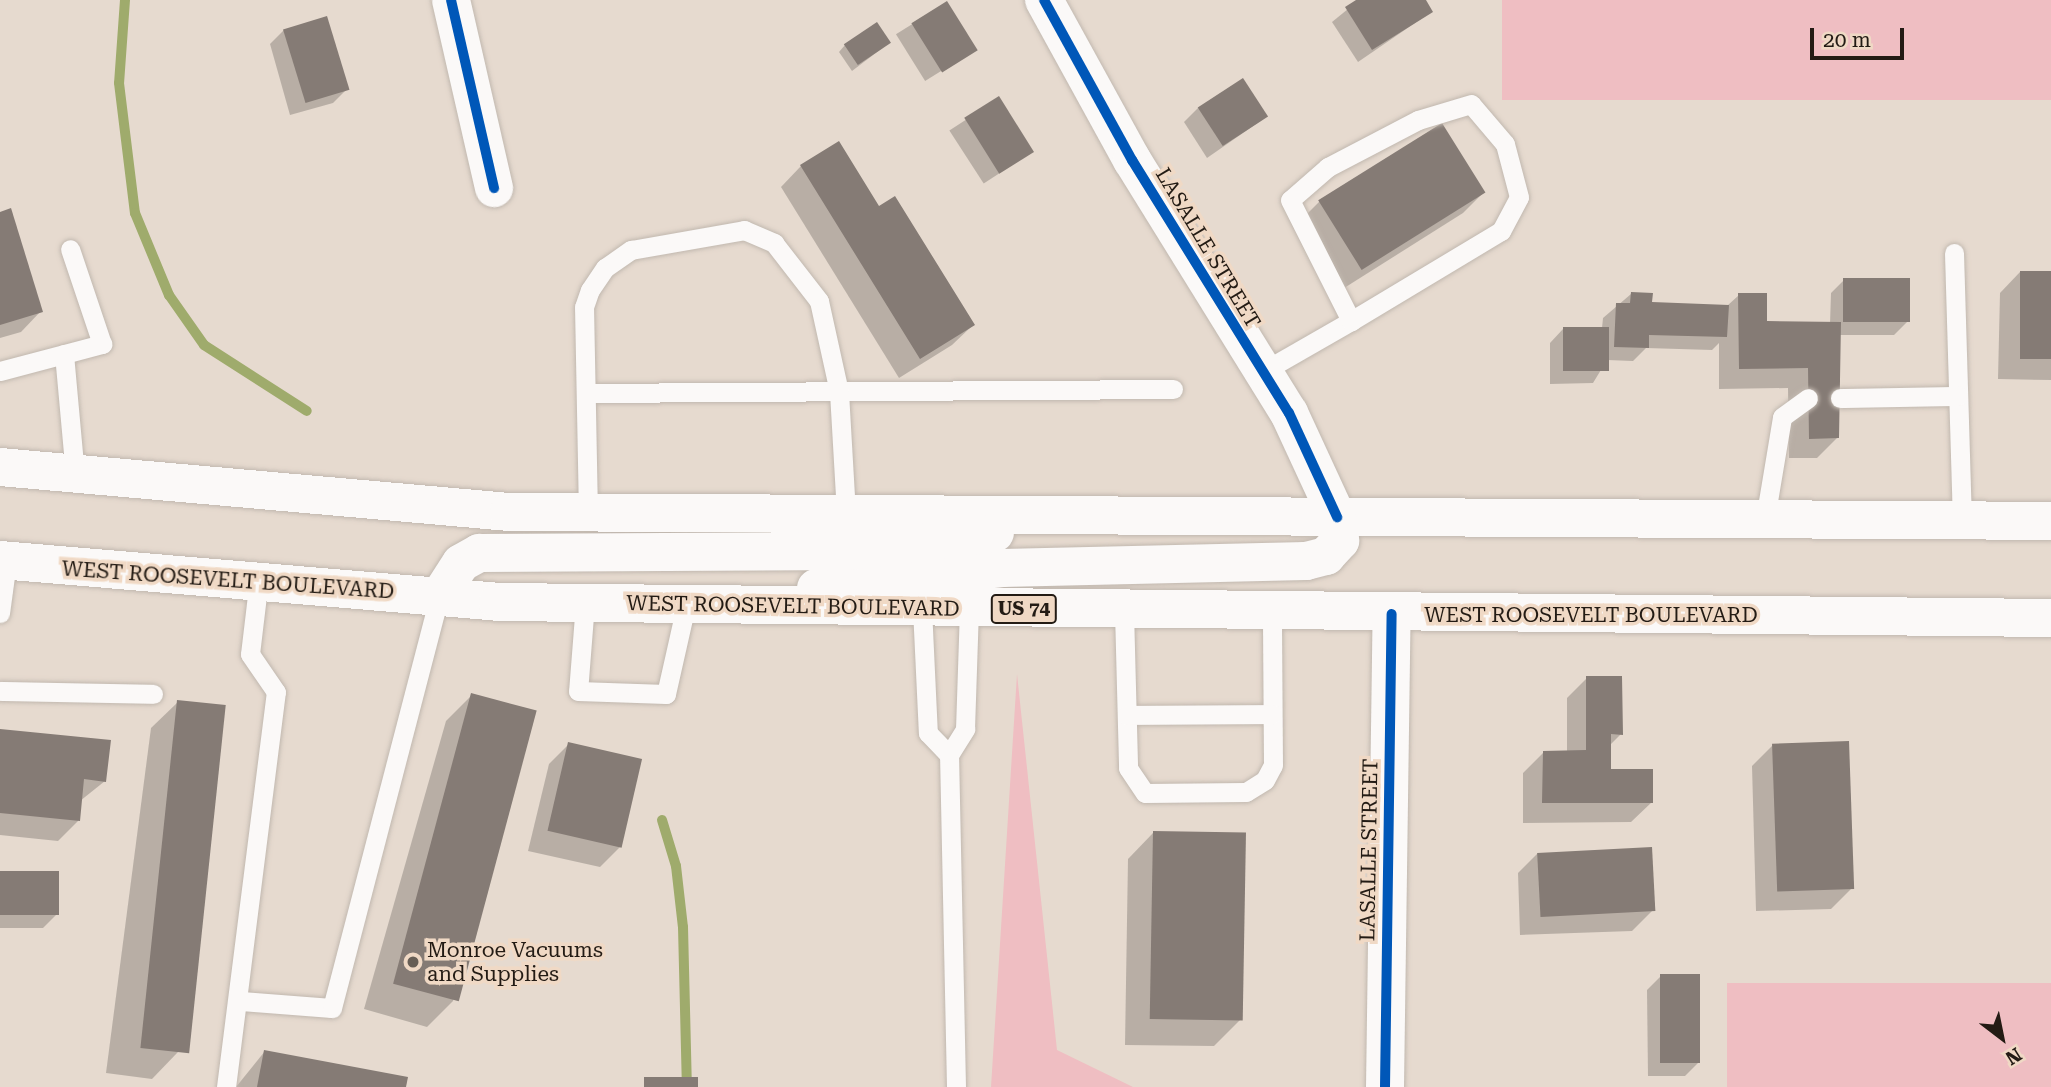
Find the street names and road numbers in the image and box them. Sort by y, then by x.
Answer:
street label: LASALLE STREET [1150,163,1266,333]
street label: WEST ROOSEVELT BOULEVARD [61,556,395,604]
street label: WEST ROOSEVELT BOULEVARD [626,590,960,622]
road number: US 74 [991,594,1057,624]
street label: WEST ROOSEVELT BOULEVARD [1424,602,1758,628]
street label: LASALLE STREET [1355,758,1383,942]

